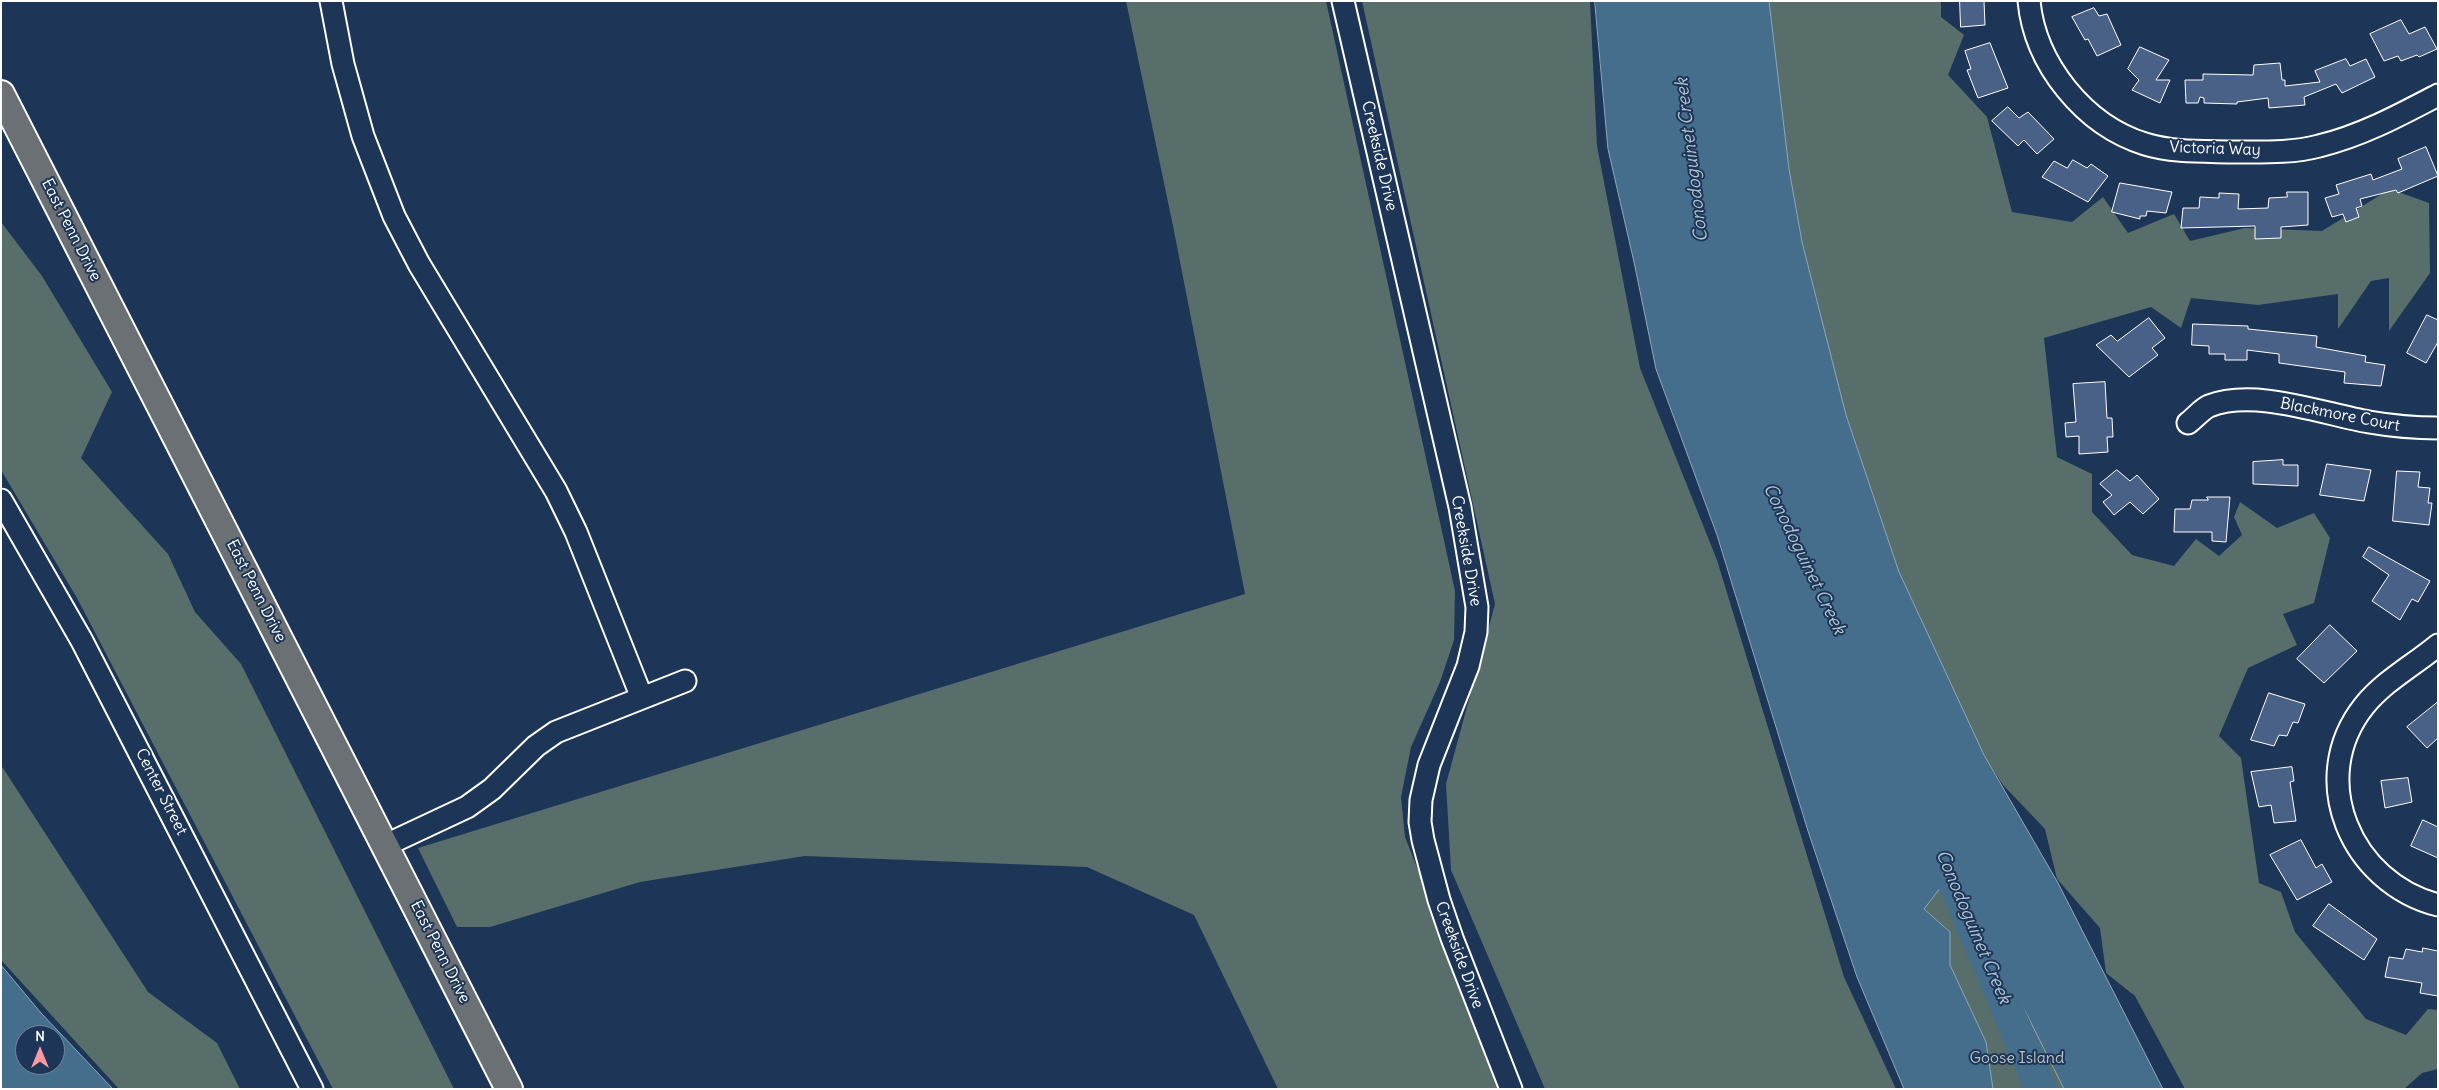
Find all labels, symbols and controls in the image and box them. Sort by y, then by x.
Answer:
water label: Conodoguinet Creek [1671,77,1713,243]
street label: Creekside Drive [1357,99,1401,213]
street label: Victoria Way [2169,138,2261,160]
street label: East Penn Drive [37,175,105,285]
street label: Blackmore Court [2279,394,2401,436]
water label: Conodoguinet Creek [1758,480,1850,638]
street label: Creekside Drive [1447,494,1485,608]
street label: East Penn Drive [222,536,290,646]
street label: Center Street [131,745,191,839]
water label: Conodoguinet Creek [1931,847,2015,1007]
street label: East Penn Drive [406,897,474,1007]
street label: Creekside Drive [1431,899,1487,1011]
north arrow [15,1025,65,1075]
text: N [35,1027,45,1045]
park label: Goose Island [1970,1048,2064,1068]

